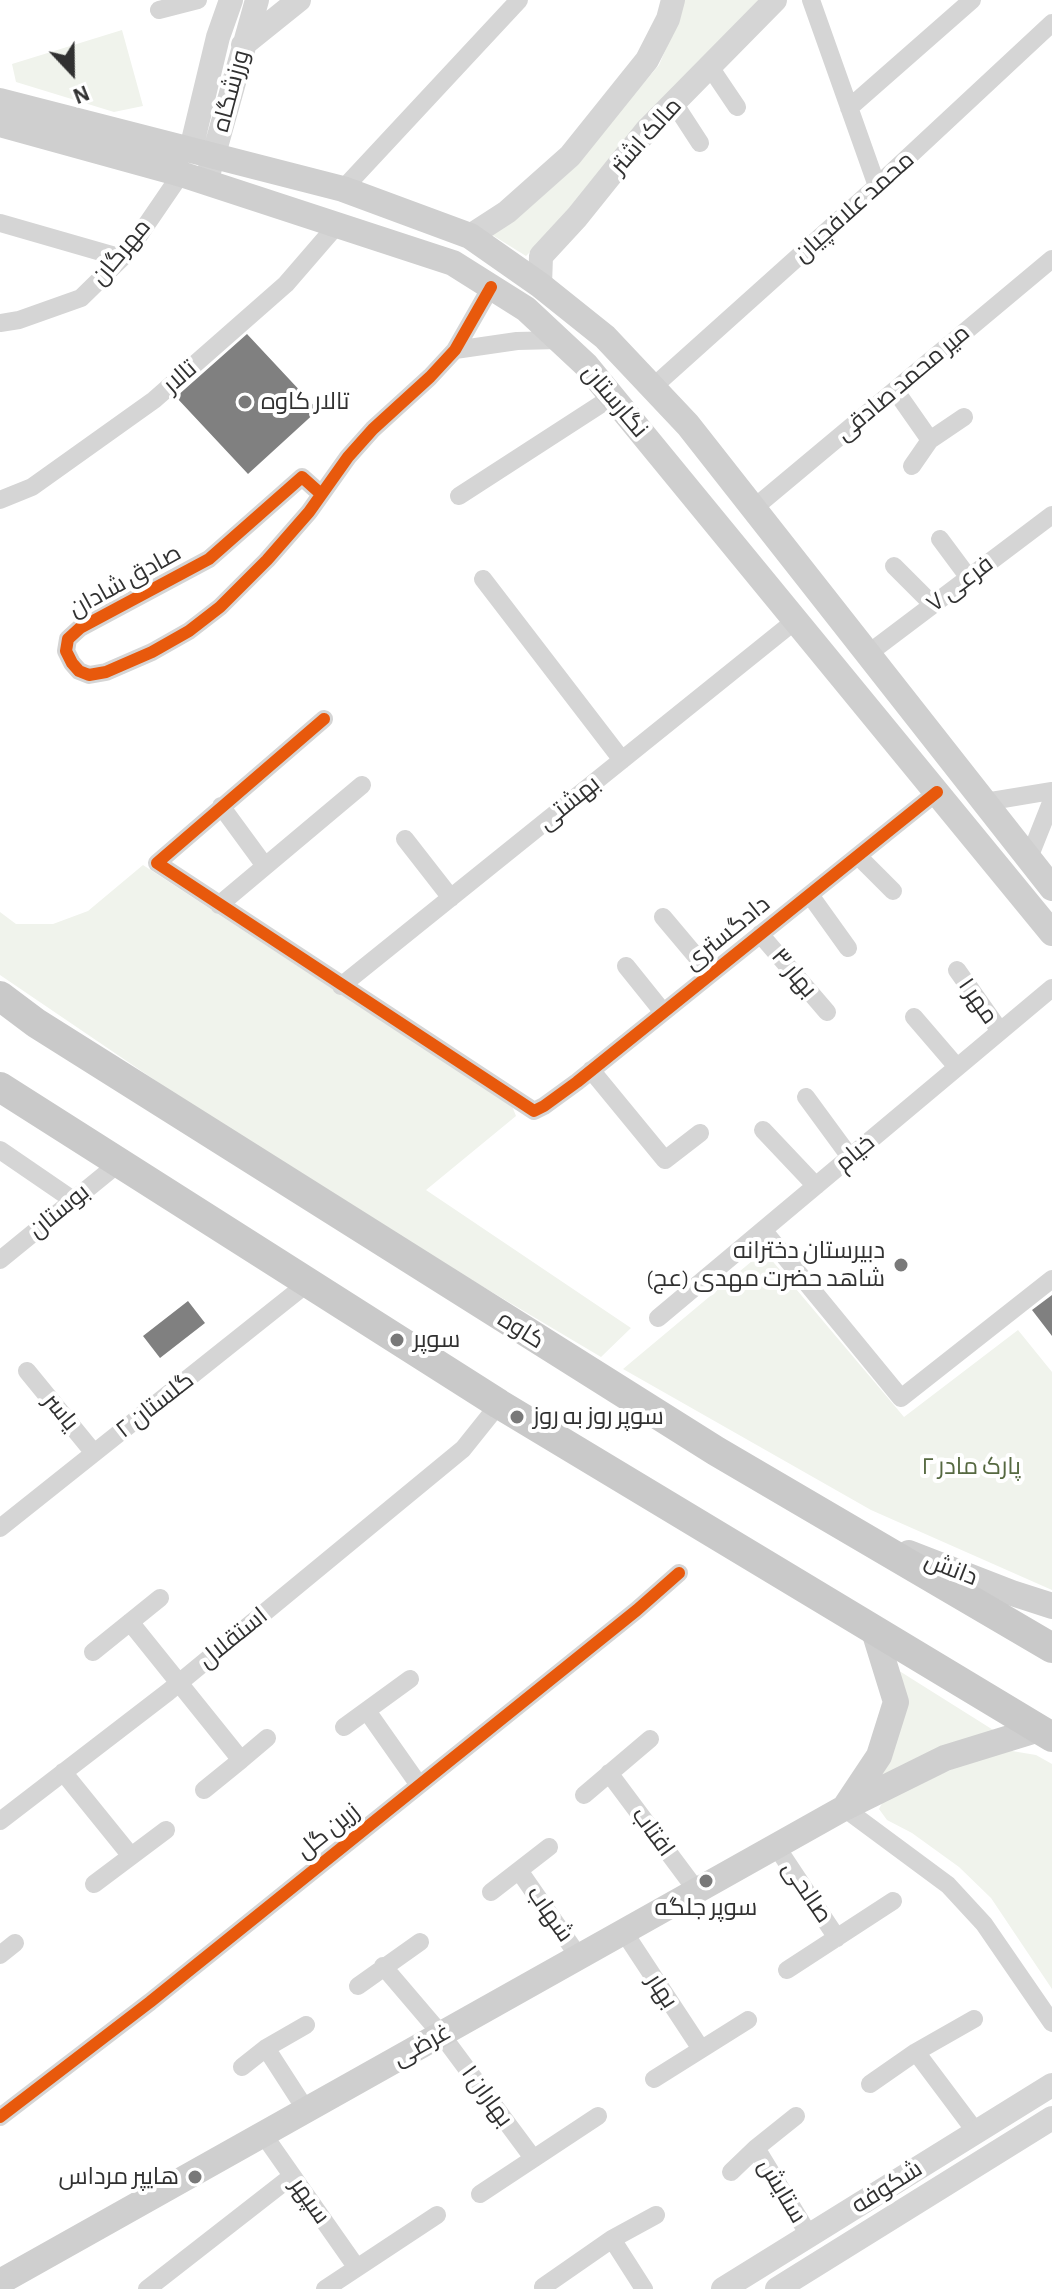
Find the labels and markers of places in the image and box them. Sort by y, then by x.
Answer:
place label: تالار کاوه [261,388,349,416]
marker: تالار کاوه [236,393,254,411]
place label: دبیرستان دخترانه شاهد حضرت مهدی (عج) [646,1237,885,1293]
marker: دبیرستان دخترانه شاهد حضرت مهدی (عج) [892,1256,910,1274]
place label: سوپر [413,1326,460,1354]
marker: سوپر [388,1331,406,1349]
place label: سوپر روز به روز [533,1403,664,1431]
marker: سوپر روز به روز [508,1408,526,1426]
marker: سوپر جلگه [697,1872,715,1890]
place label: سوپر جلگه [655,1894,757,1922]
place label: هایپر مرداس [58,2163,179,2191]
marker: هایپر مرداس [186,2168,204,2186]

